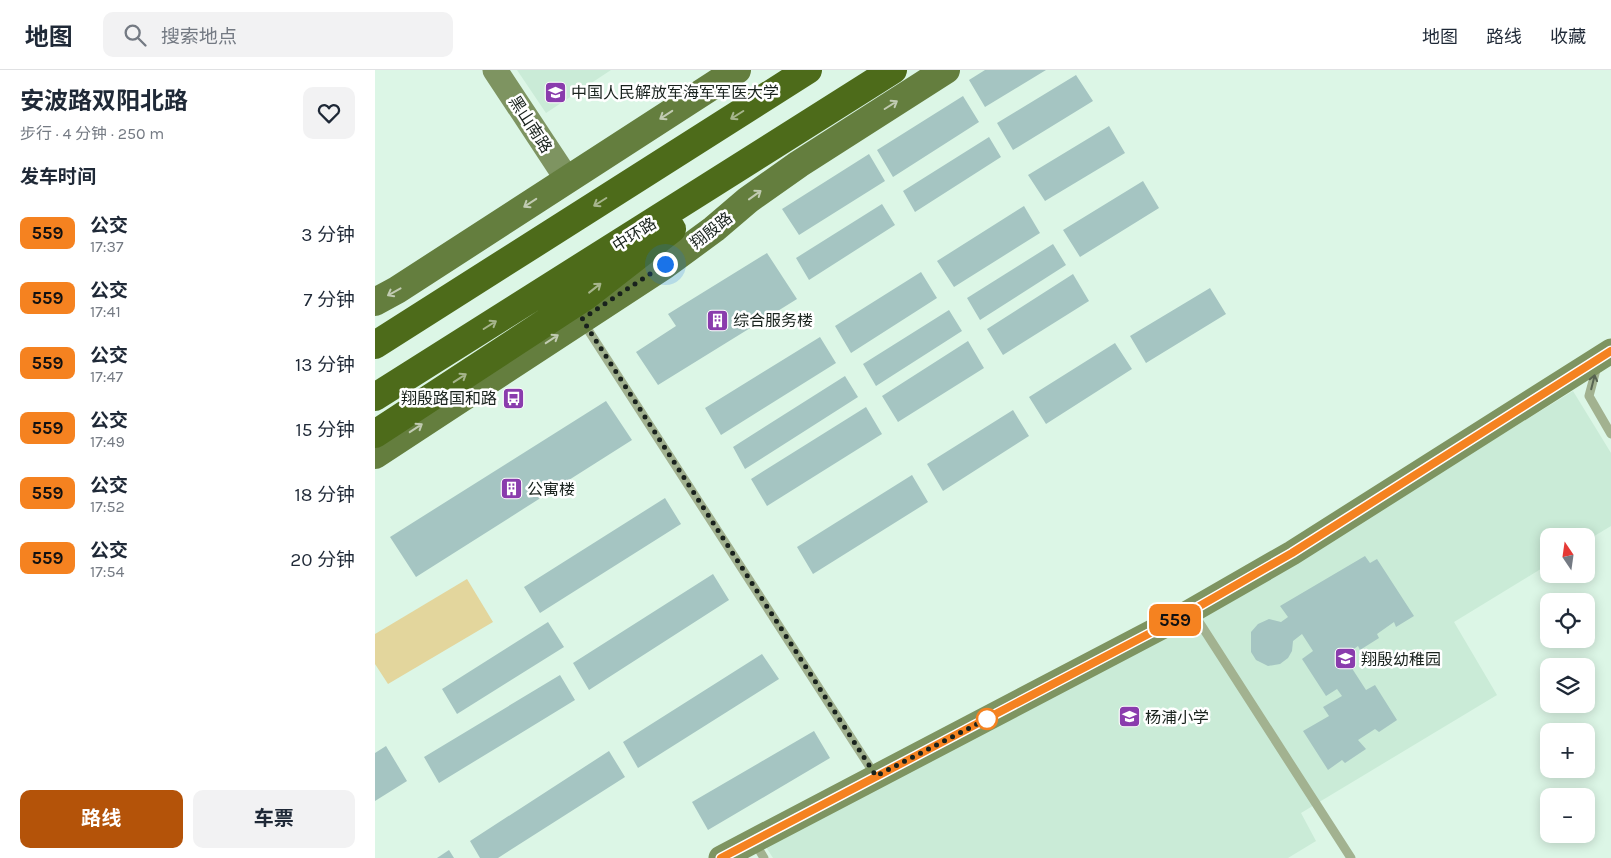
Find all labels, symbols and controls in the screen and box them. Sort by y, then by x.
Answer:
search box [103,12,453,57]
icon: search [121,21,149,49]
text: 地图 [25,23,73,51]
text: 搜索地点 [161,26,237,48]
text: 地图 [1422,26,1458,48]
text: 路线 [1486,26,1522,48]
text: 收藏 [1550,26,1586,48]
school or university icon: 中国人民解放军海军军医大学 [543,80,567,104]
place label: 中国人民解放军海军军医大学 [571,83,779,102]
text: 安波路双阳北路 [20,87,188,115]
button: heart [303,87,355,139]
street label: 黑山南路 [505,92,556,156]
one-way arrow [884,100,898,110]
one-way arrow [659,109,673,120]
one-way arrow [731,110,745,120]
text: 步行 · 4 分钟 · 250 m [20,124,164,143]
text: 发车时间 [20,166,96,188]
one-way arrow [748,189,762,200]
one-way arrow [593,197,607,207]
one-way arrow [523,198,537,208]
street label: 翔殷路 [687,208,736,253]
street label: 中环路 [609,214,660,255]
text: 公交 [90,215,128,237]
text: 559 [32,222,63,244]
text: 3 分钟 [301,224,355,246]
text: 17:37 [90,237,123,256]
your location [653,252,678,277]
text: 公交 [90,280,128,302]
one-way arrow [588,283,601,294]
text: 559 [32,287,63,309]
one-way arrow [386,287,401,297]
text: 7 分钟 [304,289,355,311]
text: 17:41 [90,302,121,321]
building icon: 综合服务楼 [705,308,729,332]
place label: 综合服务楼 [733,311,813,330]
one-way arrow [483,319,497,329]
one-way arrow [544,334,558,344]
text: 公交 [90,345,128,367]
text: 559 [32,352,63,374]
text: 13 分钟 [295,354,355,376]
text: 17:47 [90,367,123,386]
one-way arrow [452,373,466,383]
one-way arrow [1588,374,1598,390]
bus stop icon: 翔殷路国和路 [501,386,525,410]
place label: 翔殷路国和路 [401,389,497,408]
text: 公交 [90,410,128,432]
text: 559 [32,417,63,439]
text: 15 分钟 [295,419,355,441]
one-way arrow [409,423,423,433]
text: 17:49 [90,432,125,451]
text: 公交 [90,475,128,497]
building icon: 公寓楼 [499,477,523,501]
place label: 公寓楼 [527,480,575,499]
text: 559 [32,482,63,504]
text: 18 分钟 [295,484,355,506]
text: 17:52 [90,497,125,516]
north arrow [1540,528,1595,582]
map controls [1540,528,1595,843]
text: 公交 [90,540,128,562]
text: 559 [32,547,63,569]
text: 20 分钟 [290,549,355,571]
text: 17:54 [90,562,124,581]
button: locate [1540,593,1595,648]
line badge: 559 [1146,604,1204,636]
text: 559 [1159,609,1191,631]
school or university icon: 翔殷幼稚园 [1333,647,1357,671]
place label: 翔殷幼稚园 [1361,650,1441,669]
button: layers [1540,658,1595,713]
school or university icon: 杨浦小学 [1117,705,1141,729]
unlabelled marker [976,708,998,730]
place label: 杨浦小学 [1145,708,1209,727]
button: + [1540,723,1595,778]
button: − [1540,788,1595,843]
button: 路线 [20,790,183,848]
button: 车票 [193,790,355,848]

